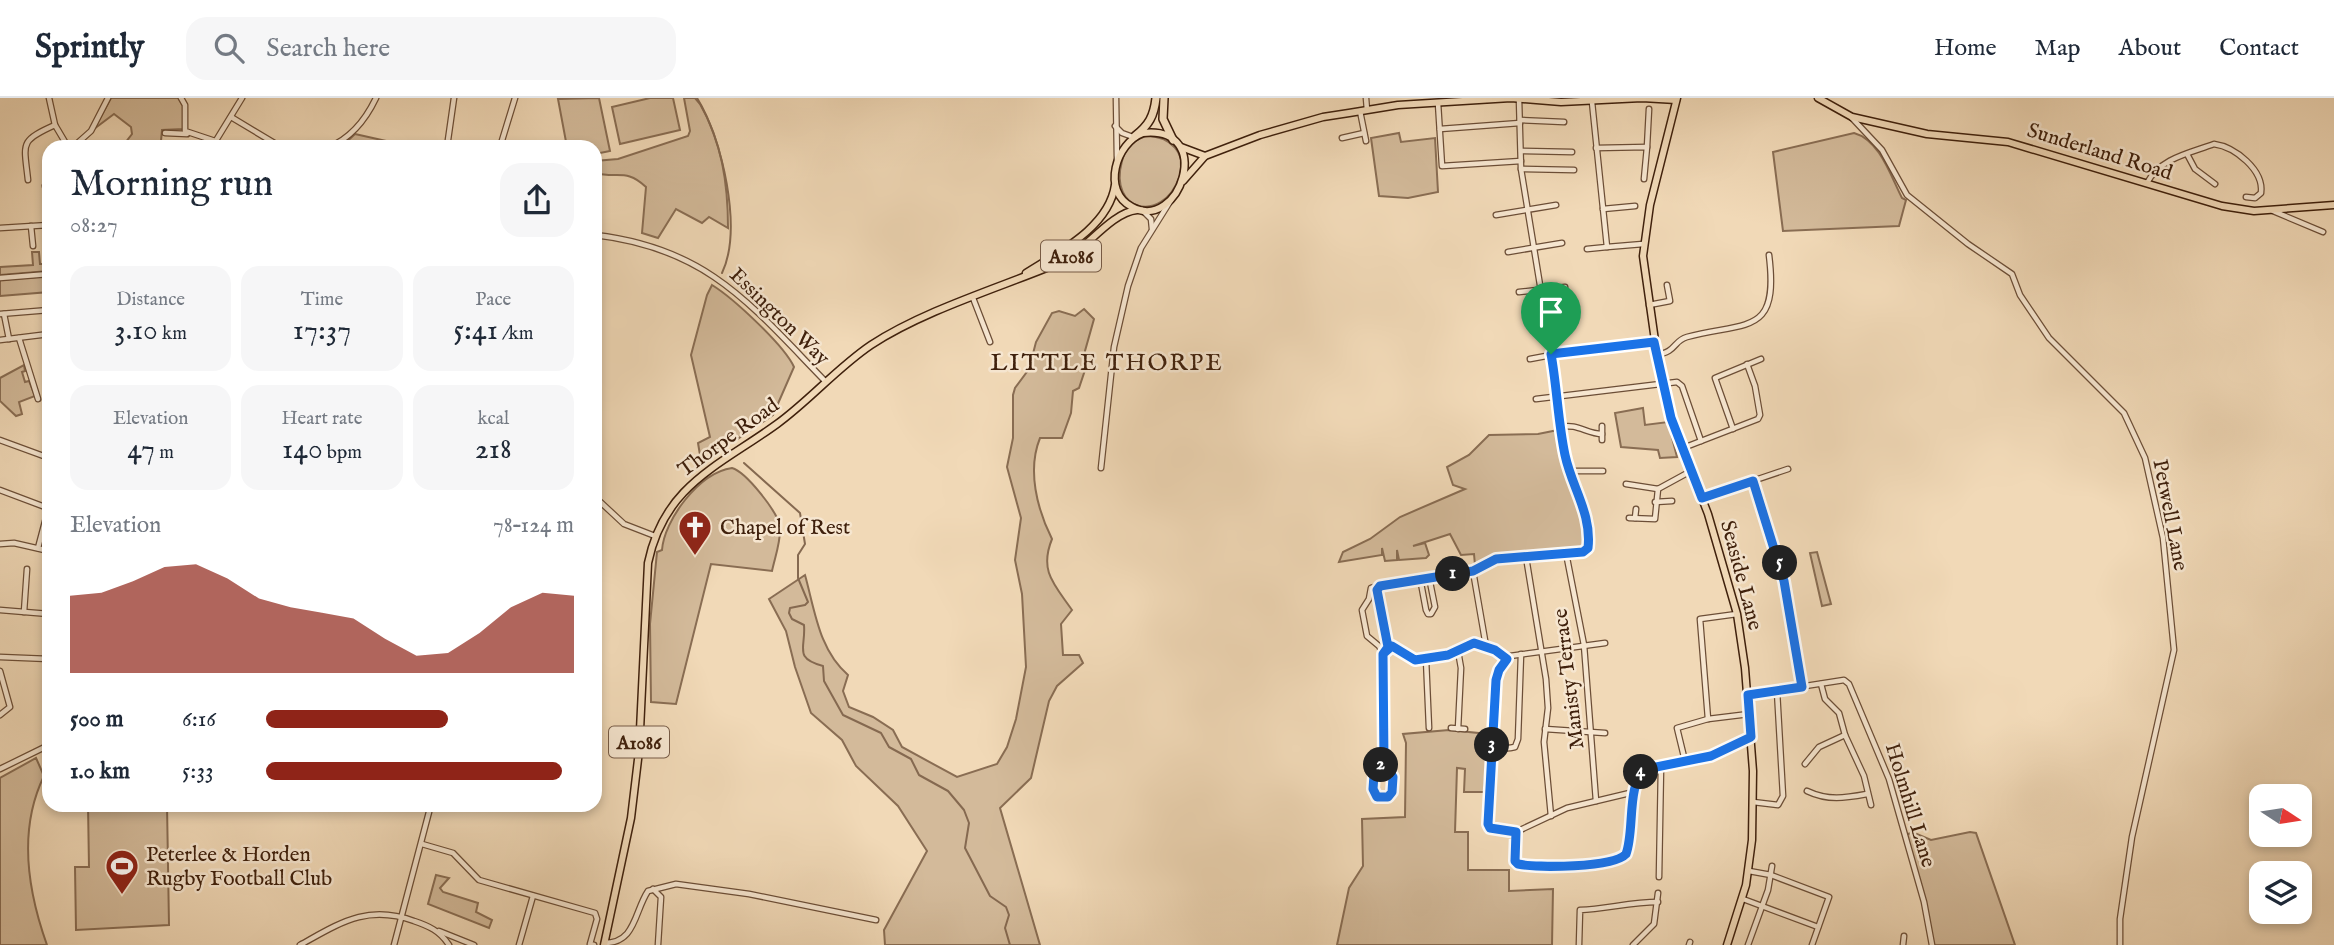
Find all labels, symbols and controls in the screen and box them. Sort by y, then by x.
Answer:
search box [186,17,676,80]
text: Sprintly [35,27,144,69]
icon: search [210,29,248,67]
text: Search here [266,32,390,65]
text: Home [1934,33,1997,64]
text: Map [2035,33,2081,64]
text: About [2119,33,2181,64]
text: Contact [2219,33,2299,64]
street label: Sunderland Road [2024,118,2176,188]
text: Morning run [70,161,273,209]
button: share [500,163,574,237]
text: 08:27 [70,211,118,240]
road number: A1086 [1041,240,1101,272]
street label: Essington Way [723,262,835,372]
pin [1521,282,1581,354]
text: Distance [116,288,185,312]
text: Time [301,288,343,312]
text: Pace [475,288,511,312]
icon: arrive [1532,293,1570,331]
text: 3.10 [114,312,158,350]
text: 17:37 [293,312,351,350]
text: 5:41 [453,312,498,350]
text: km [158,322,187,346]
text: /km [498,322,533,346]
district label: LITTLE THORPE [990,348,1224,379]
street label: Thorpe Road [673,392,785,484]
text: Elevation [113,407,188,431]
text: Heart rate [281,407,363,431]
text: kcal [477,407,509,431]
text: 47 [127,431,155,469]
text: 140 [282,431,323,469]
text: 218 [475,431,512,469]
text: m [155,441,174,465]
text: bpm [323,441,362,465]
street label: Petwell Lane [2145,457,2194,574]
church icon: Chapel of Rest [676,508,714,557]
text: Elevation [70,511,161,540]
text: 78–124 m [493,511,574,540]
place label: Chapel of Rest [720,515,850,542]
street label: Seaside Lane [1713,517,1768,634]
pin: 5 [1762,546,1798,580]
text: 5 [1776,550,1783,574]
pin: 1 [1436,556,1470,592]
text: 1 [1449,561,1456,585]
street label: Manisty Terrace [1547,607,1592,751]
text: 500 m [70,705,124,734]
text: 6:16 [182,705,216,734]
road number: A1086 [609,726,669,758]
pin: 3 [1474,728,1510,762]
text: 3 [1488,732,1495,756]
street label: Holmhill Lane [1878,740,1941,871]
pin: 2 [1364,748,1398,782]
text: 2 [1376,752,1385,776]
pin: 4 [1624,754,1658,790]
text: 1.0 km [70,757,130,786]
text: 5:33 [182,757,214,786]
text: 4 [1636,759,1645,783]
north arrow [2249,784,2312,847]
map controls [2249,784,2312,924]
place label: Peterlee & Horden Rugby Football Club [146,842,332,893]
sports icon: Peterlee & Horden Rugby Football Club [103,847,141,896]
button: layers [2249,861,2312,924]

